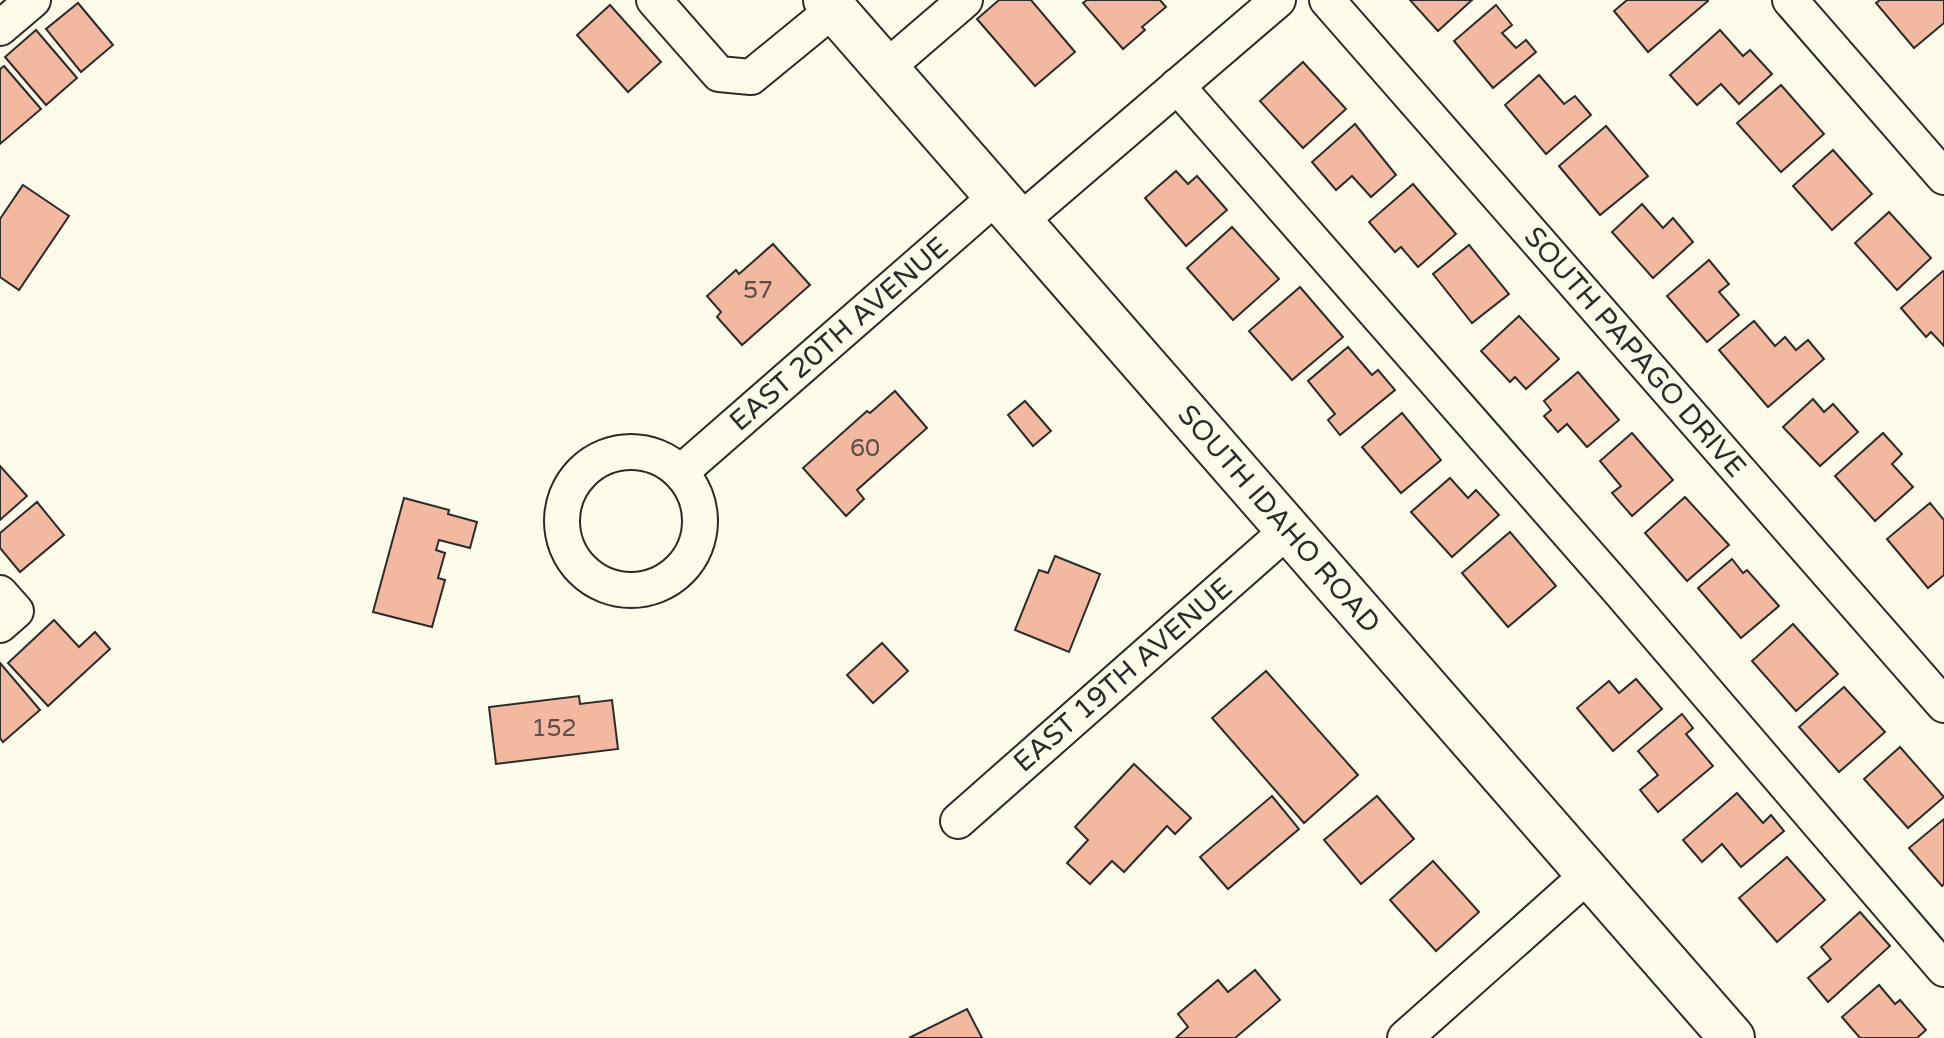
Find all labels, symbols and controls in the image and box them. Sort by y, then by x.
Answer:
street label: SOUTH PAPAGO DRIVE [1517,220,1753,484]
street label: EAST 20TH AVENUE [723,230,955,438]
house number: 57 [743,276,773,305]
street label: SOUTH IDAHO ROAD [1171,398,1387,640]
house number: 60 [850,434,880,463]
street label: EAST 19TH AVENUE [1007,571,1239,779]
house number: 152 [531,714,577,743]

